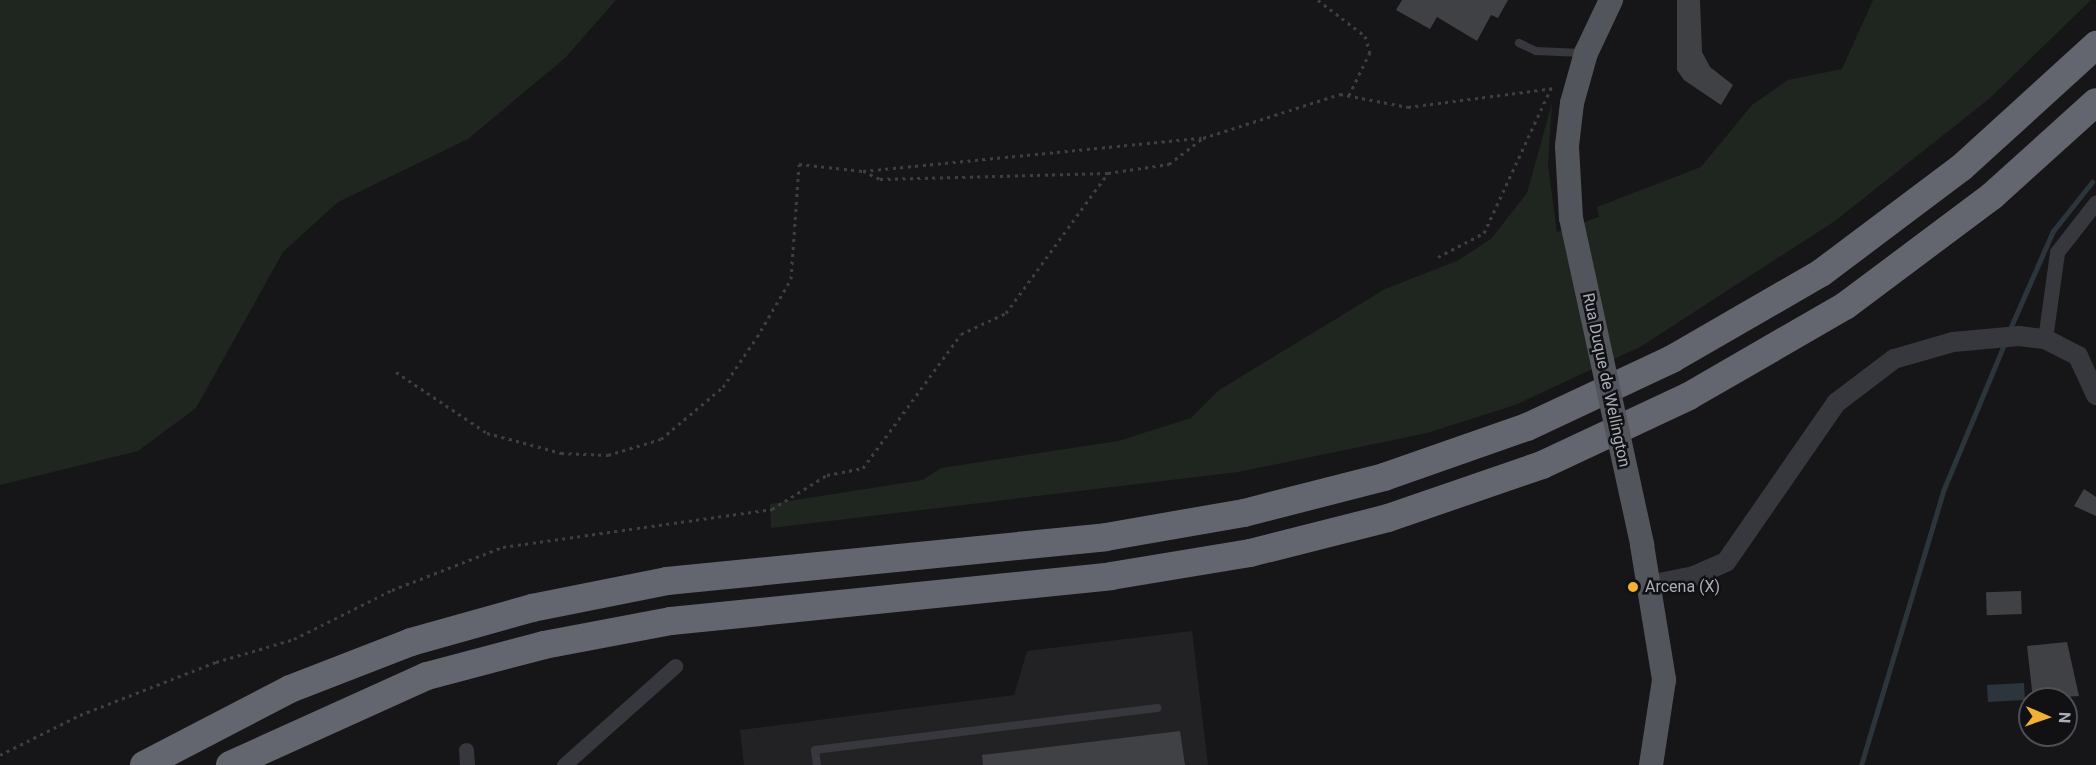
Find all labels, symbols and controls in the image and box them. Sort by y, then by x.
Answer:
street label: Rua Duque de Wellington [1578,291,1634,469]
place label: Arcena (X) [1645,577,1720,597]
marker: Arcena (X) [1626,580,1640,594]
north arrow [2018,687,2078,747]
text: N [2055,712,2074,724]

